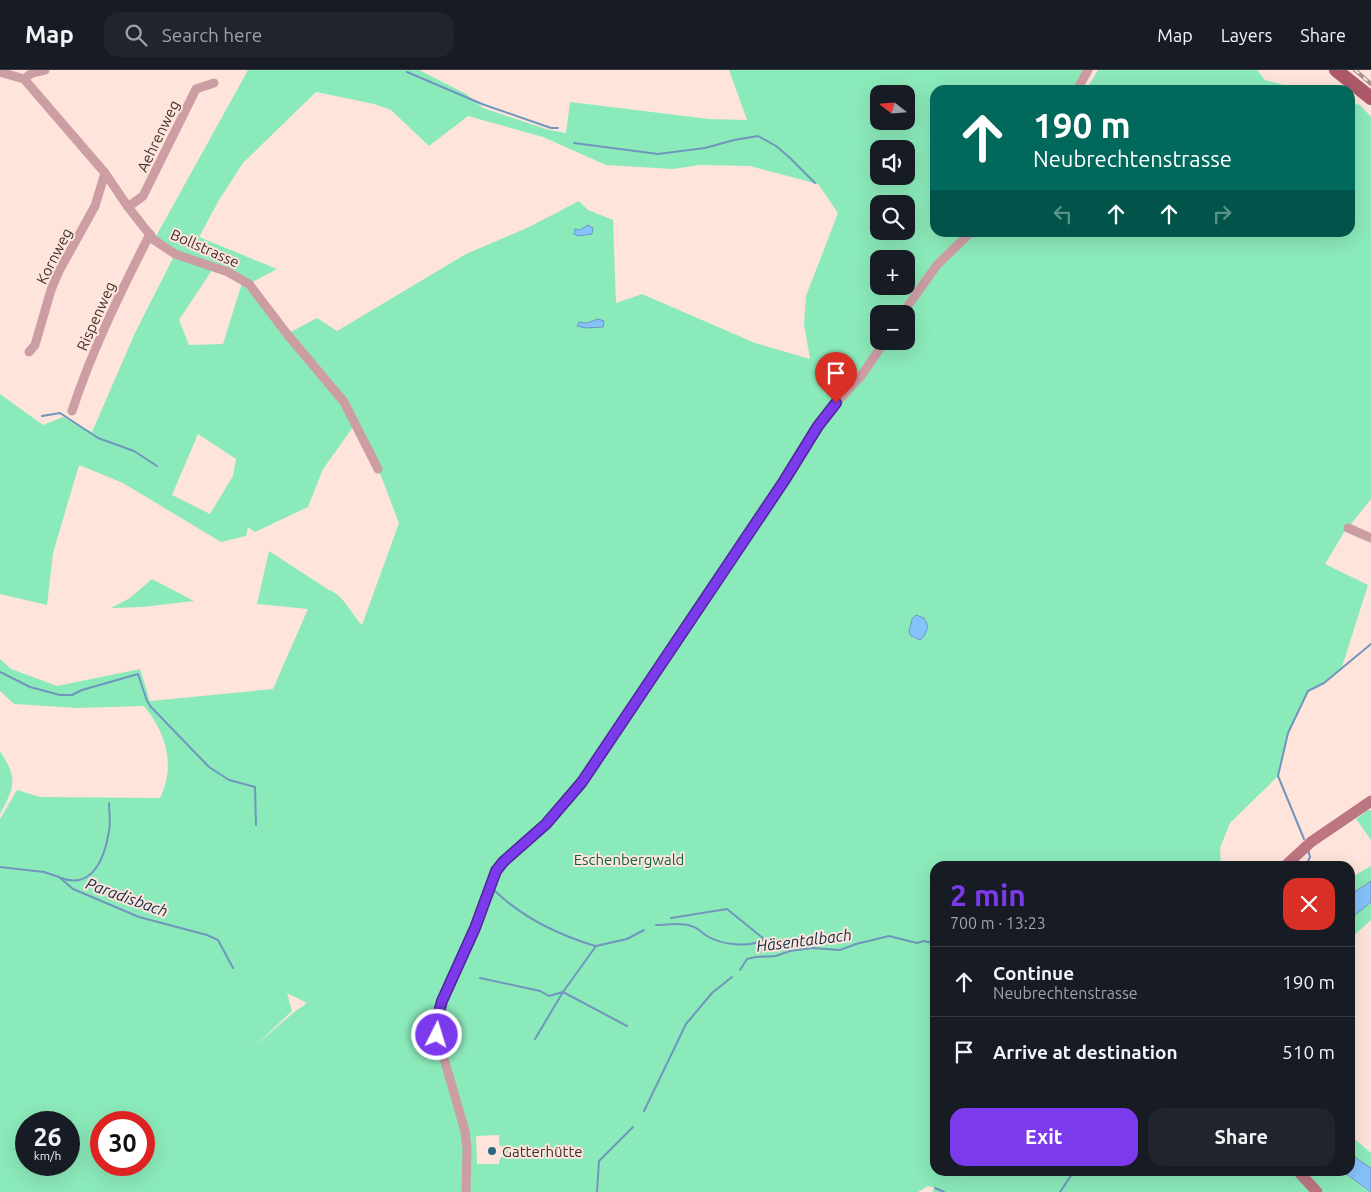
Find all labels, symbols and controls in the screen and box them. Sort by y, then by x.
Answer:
search box [104,12,454,57]
text: Map [25,21,74,48]
icon: search [122,21,150,49]
text: Search here [162,24,262,46]
text: Map [1157,25,1193,45]
text: Layers [1221,25,1272,45]
text: Share [1300,25,1346,45]
north arrow [870,85,915,130]
map controls [870,85,915,350]
street label: Aehrenweg [133,97,183,175]
icon: ahead [950,105,1015,170]
text: 190 m [1033,105,1131,145]
button: sound [870,140,915,185]
text: Neubrechtenstrasse [1033,146,1232,171]
button: search [870,195,915,240]
icon: left [1049,200,1077,228]
icon: ahead [1102,200,1130,228]
icon: ahead [1155,200,1183,228]
icon: right [1208,200,1236,228]
street label: Kornweg [33,225,75,287]
street label: Bollstrasse [168,225,242,271]
button: + [870,250,915,295]
street label: Rispenweg [73,279,119,353]
button: − [870,305,915,350]
pin [815,352,857,403]
icon: arrive [822,359,850,387]
park label: Eschenbergwald [574,851,684,868]
water label: Paradisbach [84,874,170,920]
text: 2 min [950,878,1026,912]
button: close [1283,878,1335,930]
text: 700 m · 13:23 [950,914,1046,932]
water label: Häsentalbach [755,925,853,955]
text: Continue [993,962,1074,984]
icon: ahead [950,968,978,996]
text: 190 m [1282,971,1335,993]
text: Neubrechtenstrasse [993,984,1138,1002]
position arrow [410,1008,462,1060]
icon: arrive [950,1038,978,1066]
text: Arrive at destination [993,1041,1178,1063]
text: 510 m [1282,1041,1335,1063]
button: Exit [950,1108,1138,1166]
button: Share [1148,1108,1335,1166]
speed limit sign: 30 [90,1111,155,1176]
text: 26 [33,1123,62,1151]
place label: Gatterhütte [502,1143,583,1160]
marker: Gatterhütte [486,1145,498,1157]
text: km/h [34,1149,61,1162]

